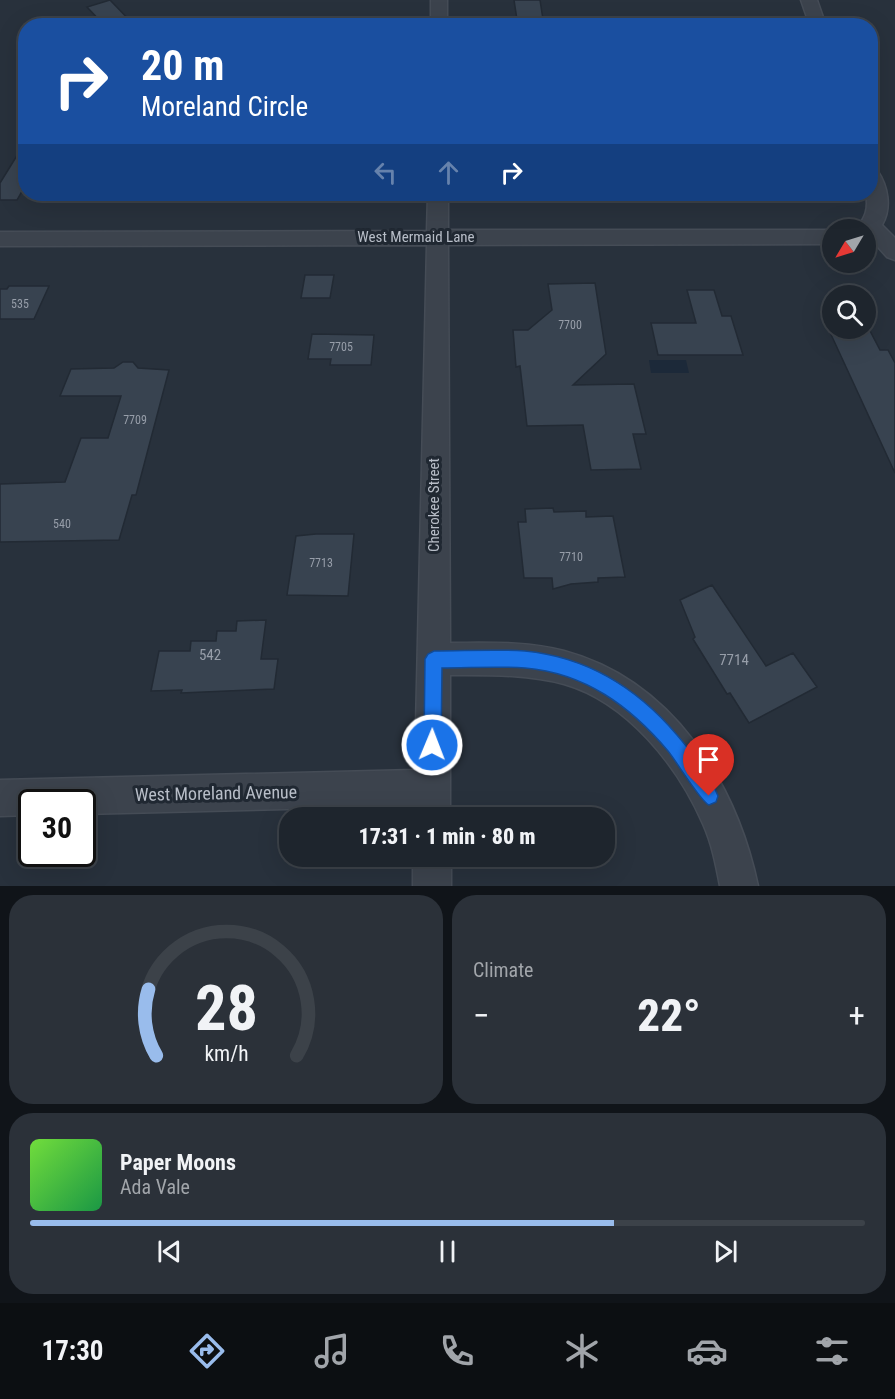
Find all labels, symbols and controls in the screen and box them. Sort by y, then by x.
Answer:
text: 20 m [141,41,224,90]
icon: right [42,42,120,120]
text: Moreland Circle [141,91,308,123]
icon: left [369,156,402,189]
icon: ahead [432,156,465,189]
icon: right [495,156,528,189]
north arrow [822,219,876,273]
map controls [822,219,876,339]
street label: West Mermaid Lane [357,228,475,246]
button: search [822,285,876,339]
house number: 535 [11,297,29,311]
house number: 7700 [558,318,582,332]
house number: 7705 [329,340,353,354]
house number: 7709 [123,413,147,427]
street label: Cherokee Street [425,458,443,552]
house number: 540 [53,517,71,531]
house number: 7710 [559,550,583,564]
house number: 7713 [309,556,333,570]
house number: 542 [199,646,221,664]
house number: 7714 [719,651,749,669]
position arrow [400,713,464,777]
pin [683,734,734,796]
icon: arrive [692,743,725,776]
street label: West Moreland Avenue [135,781,297,805]
speed limit sign: 30 [18,789,96,867]
text: 17:31 · 1 min · 80 m [359,824,535,849]
text: Climate [473,958,533,982]
text: 28 [194,972,258,1045]
text: 22° [637,989,701,1042]
text: − [473,996,490,1035]
text: + [849,996,865,1035]
text: km/h [204,1042,248,1067]
text: Paper Moons [120,1150,236,1175]
text: Ada Vale [120,1175,190,1199]
icon: previous [153,1235,186,1268]
icon: pause [431,1235,464,1268]
icon: next [709,1235,742,1268]
icon: directions [186,1330,228,1372]
icon: music [311,1330,353,1372]
icon: phone [436,1330,478,1372]
icon: climate [561,1330,603,1372]
icon: car [686,1330,728,1372]
icon: filters [811,1330,853,1372]
text: 17:30 [42,1335,103,1367]

